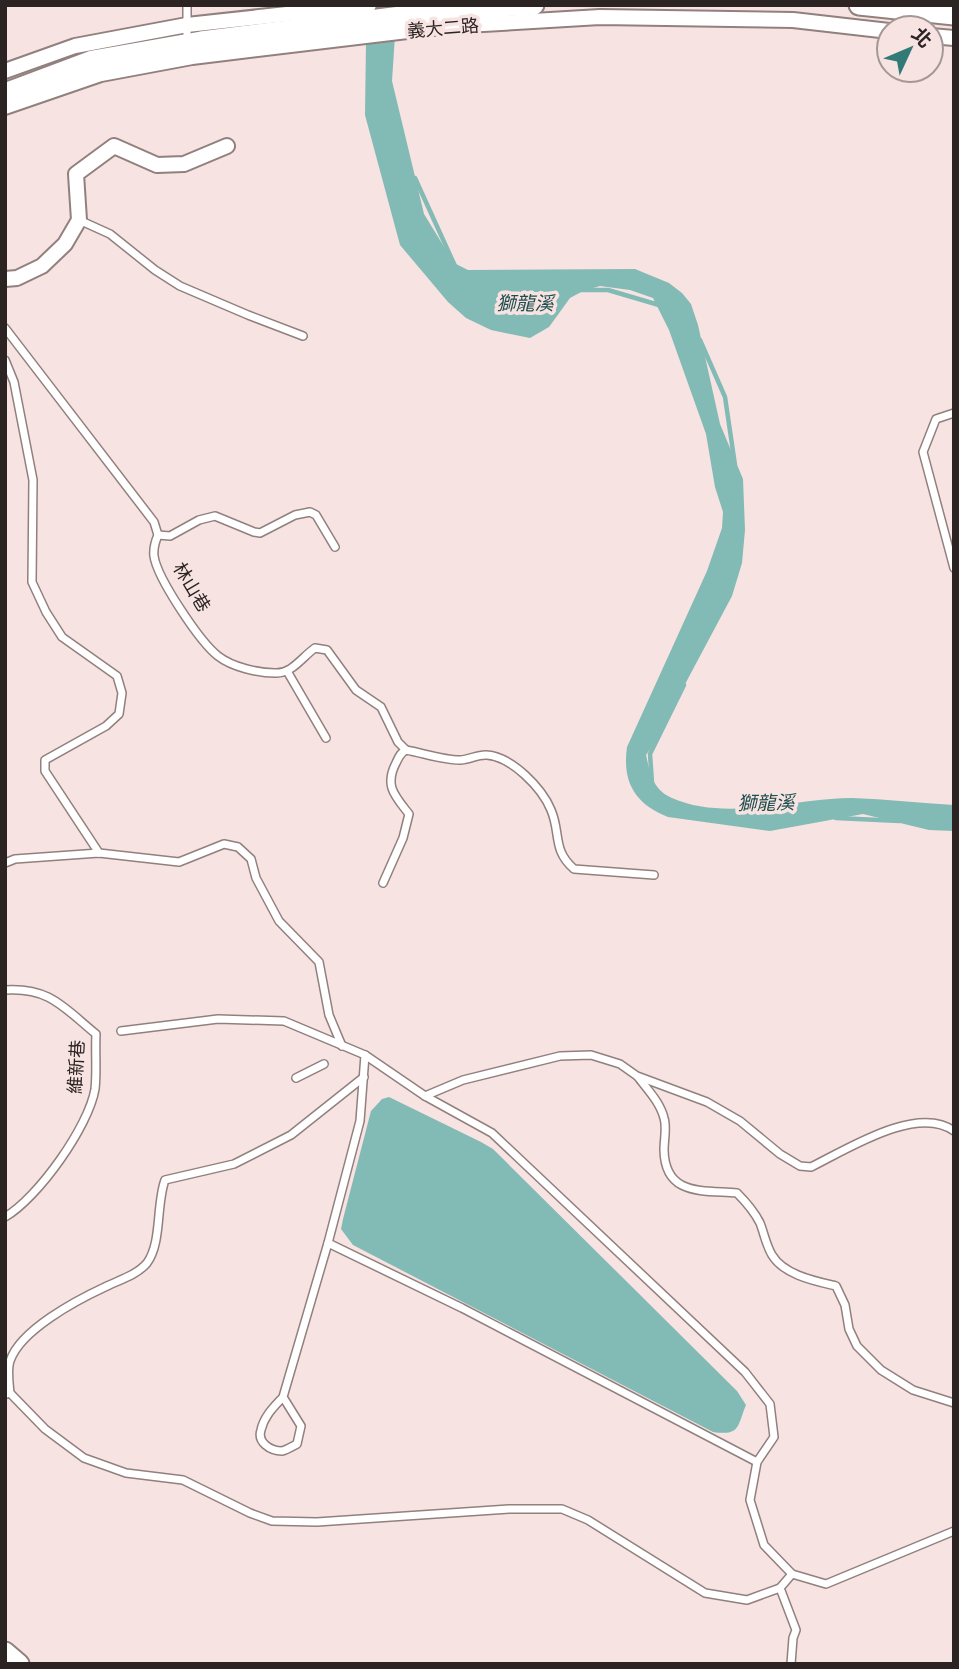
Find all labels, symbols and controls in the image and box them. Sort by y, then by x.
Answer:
street label: 義大二路 [406,14,480,42]
north arrow [875,14,945,84]
text: 北 [907,23,937,52]
water label: 獅龍溪 [496,292,556,315]
street label: 林山巷 [169,558,215,616]
water label: 獅龍溪 [737,791,798,815]
street label: 維新巷 [64,1039,88,1095]

